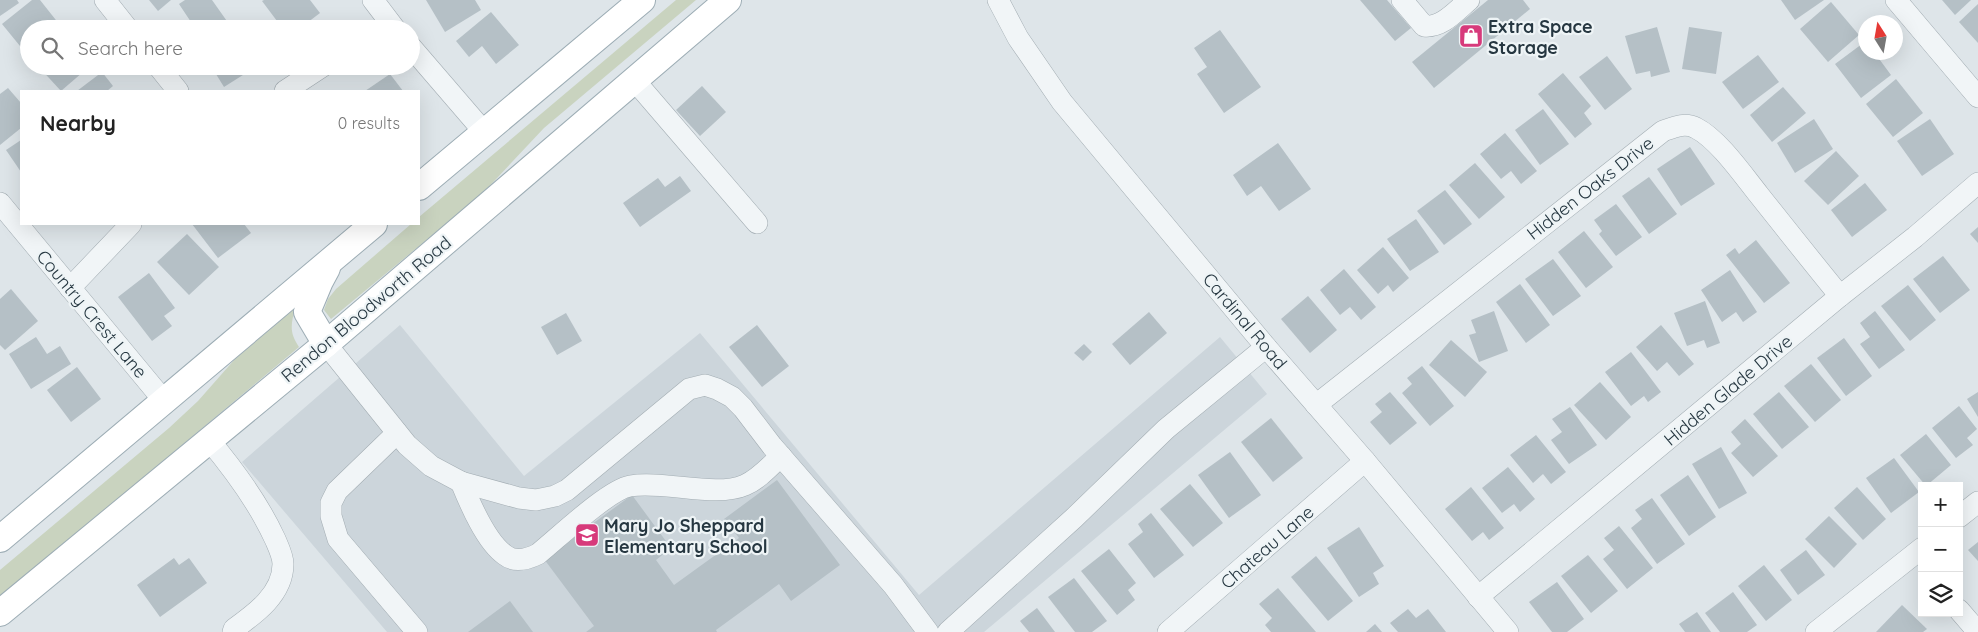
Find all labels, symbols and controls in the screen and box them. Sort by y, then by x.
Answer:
place label: Extra Space Storage [1488,15,1593,59]
north arrow [1858,15,1903,60]
search box [20,20,420,75]
shop icon: Extra Space Storage [1458,23,1484,49]
icon: search [38,34,66,62]
text: Search here [78,36,183,60]
text: Nearby [40,110,116,136]
text: 0 results [338,113,400,133]
street label: Hidden Oaks Drive [1522,131,1658,245]
street label: Rendon Bloodworth Road [276,231,456,387]
street label: Country Crest Lane [32,245,152,383]
street label: Cardinal Road [1198,268,1292,374]
street label: Hidden Glade Drive [1659,329,1797,451]
map controls [1918,482,1963,617]
button: + [1918,482,1963,527]
street label: Chateau Lane [1216,500,1318,594]
place label: Mary Jo Sheppard Elementary School [604,514,768,558]
school or university icon: Mary Jo Sheppard Elementary School [574,522,600,548]
button: − [1918,527,1963,572]
button: layers [1918,572,1963,617]

